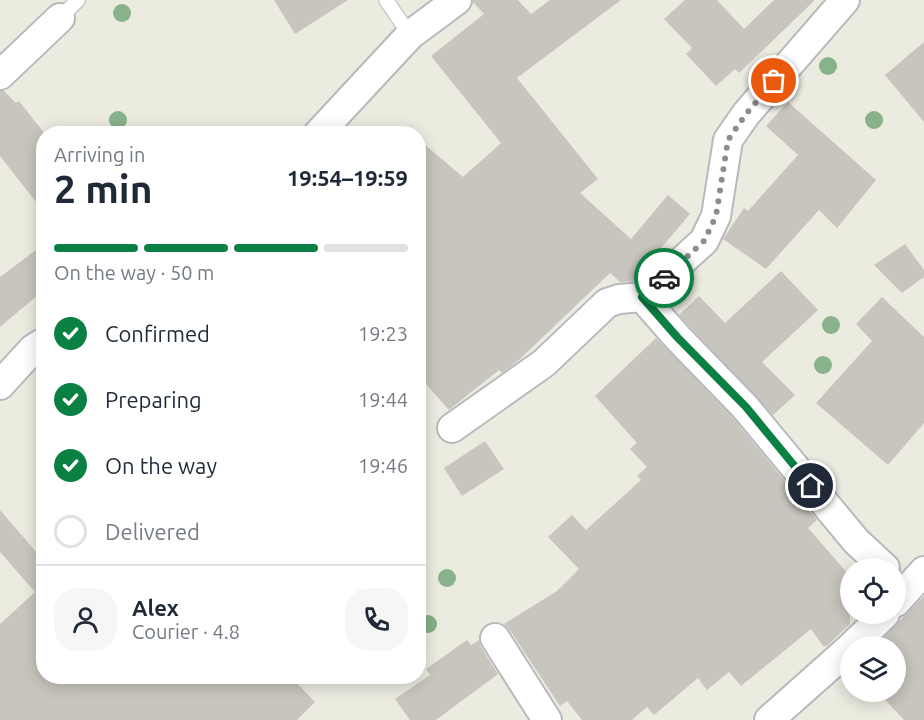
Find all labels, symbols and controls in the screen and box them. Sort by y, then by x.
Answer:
pin [748,55,799,106]
icon: bag [757,64,790,97]
text: Arriving in [54,143,145,166]
text: 19:54–19:59 [287,165,408,190]
text: 2 min [54,167,153,210]
courier [634,248,694,308]
text: On the way · 50 m [54,261,214,284]
icon: car [648,262,681,295]
icon: check [54,317,87,350]
text: Confirmed [105,321,210,346]
text: 19:23 [358,322,408,345]
icon: check [54,383,87,416]
text: Preparing [105,387,202,412]
text: 19:44 [358,388,408,411]
icon: check [54,449,87,482]
text: On the way [105,453,217,478]
text: 19:46 [358,454,408,477]
pin [785,460,836,511]
icon: home [794,469,827,502]
text: Delivered [105,519,200,544]
map controls [840,558,906,702]
button: locate [840,558,906,624]
button: person [54,588,117,651]
button: phone [345,588,408,651]
text: Alex [132,595,179,620]
text: Courier · 4.8 [132,620,240,643]
button: layers [840,636,906,702]

